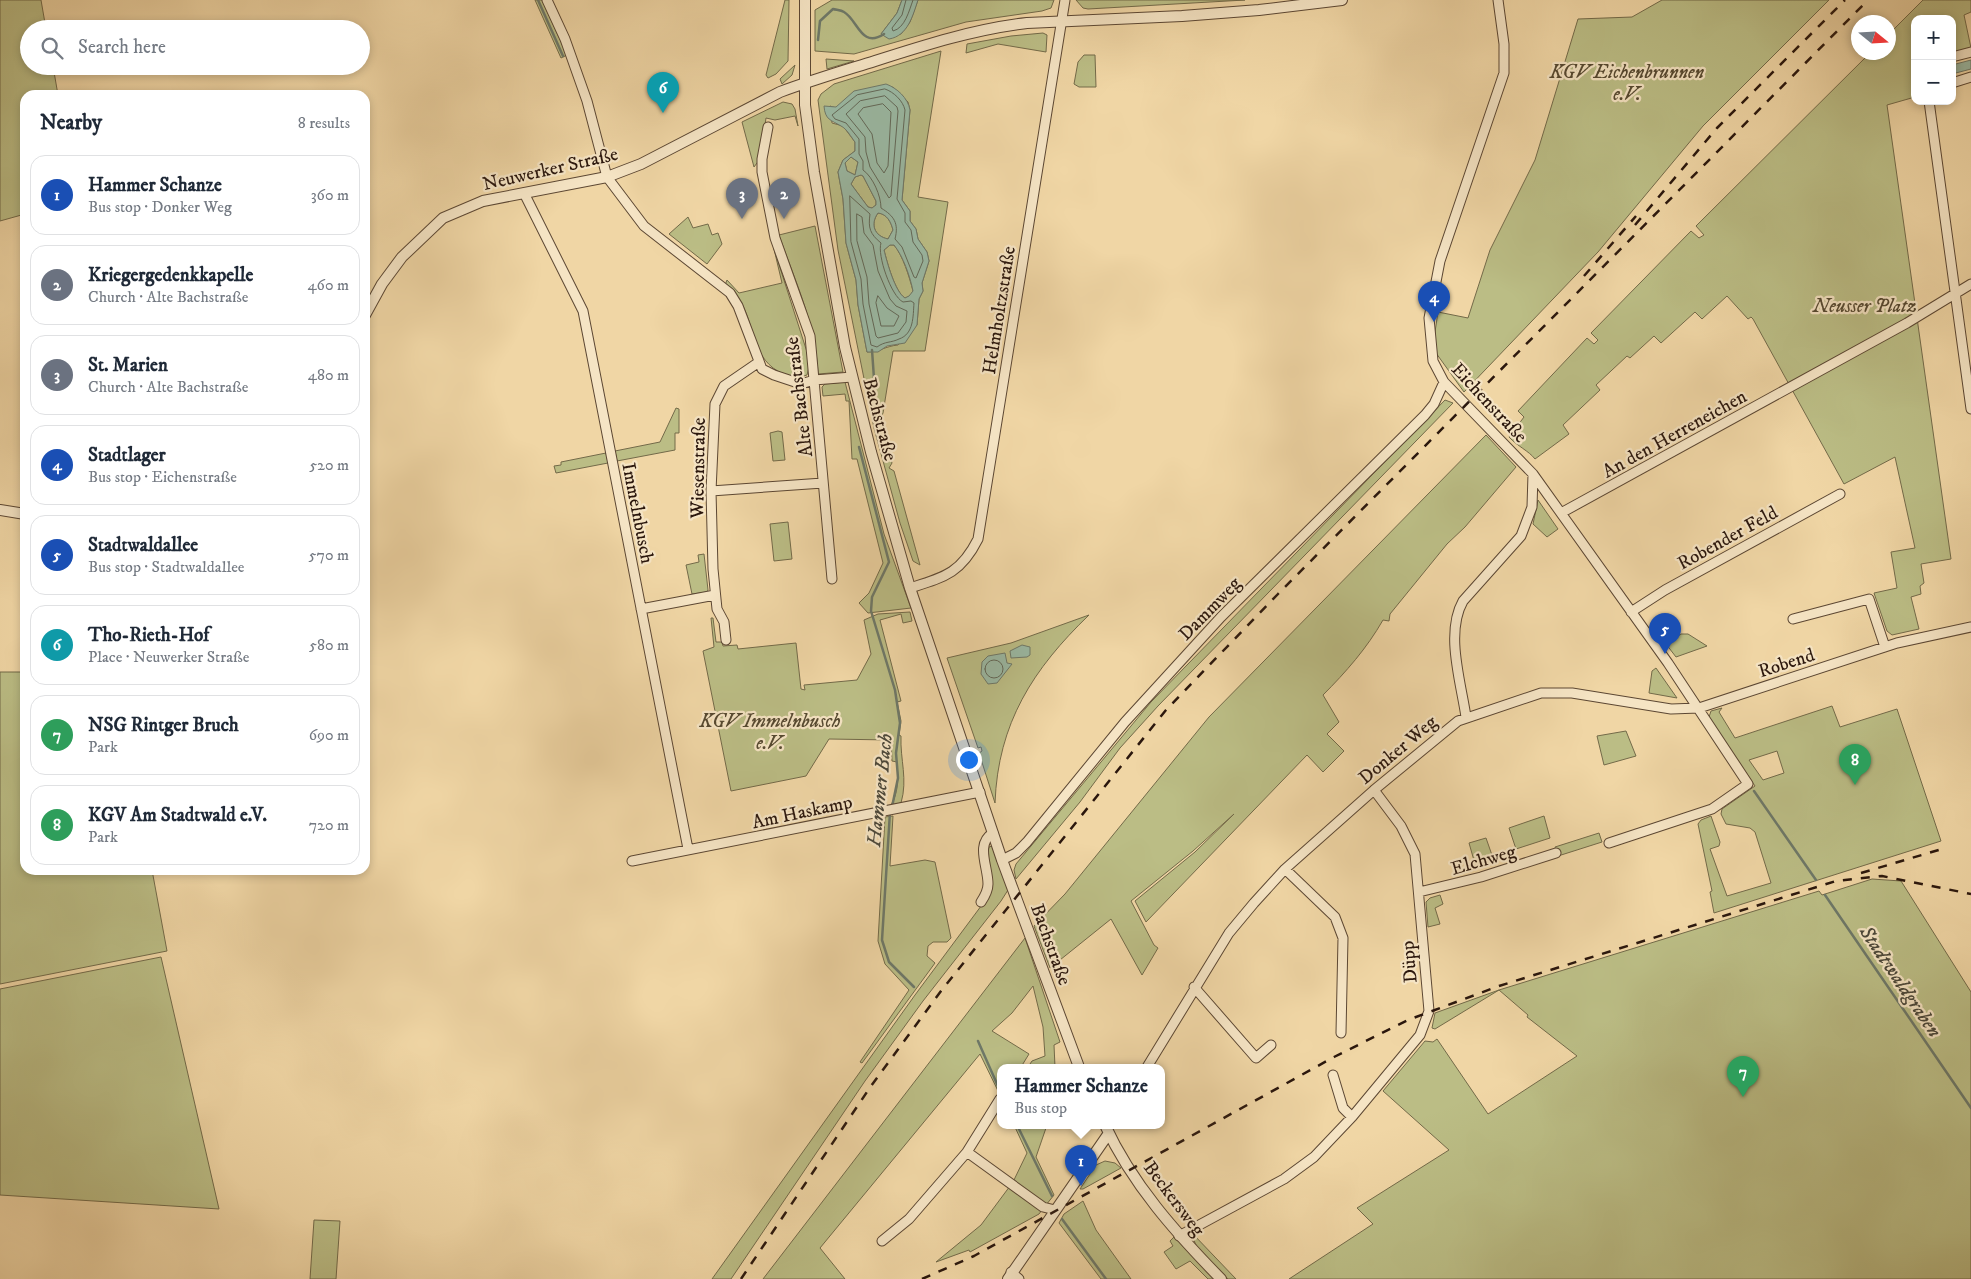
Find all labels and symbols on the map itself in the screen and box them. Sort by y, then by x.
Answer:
north arrow [1851,15,1896,60]
park label: KGV Eichenbrunnen e.V. [1549,61,1705,106]
pin: 6 [647,72,679,113]
street label: Neuwerker Straße [480,143,620,196]
pin: 3 [726,178,758,219]
pin: 2 [768,178,800,219]
street label: Helmholtzstraße [978,244,1021,376]
pin: 4 [1418,281,1450,322]
park label: Neusser Platz [1812,295,1917,318]
street label: Alte Bachstraße [781,335,818,458]
street label: Eichenstraße [1446,358,1532,448]
street label: Bachstraße [857,375,902,464]
street label: An den Herreneichen [1599,385,1751,484]
street label: Wiesenstraße [686,417,711,520]
street label: Immelnbusch [616,461,659,566]
street label: Robender Feld [1674,501,1782,575]
street label: Dammweg [1174,572,1247,646]
pin: 5 [1649,613,1681,654]
street label: Robend [1755,643,1818,683]
park label: KGV Immelnbusch e.V. [699,710,841,755]
street label: Donker Weg [1354,710,1442,790]
water label: Hammer Bach [862,732,899,849]
pin: 8 [1839,744,1871,785]
your location [956,747,982,773]
street label: Am Haskamp [750,791,855,834]
street label: Elchweg [1448,840,1519,881]
street label: Bachstraße [1025,901,1076,989]
water label: Stadtwaldgraben [1853,920,1946,1043]
street label: Düpp [1396,940,1423,984]
pin: 7 [1727,1056,1759,1097]
pin: 1 [1065,1145,1097,1186]
street label: Beckersweg [1138,1157,1210,1241]

